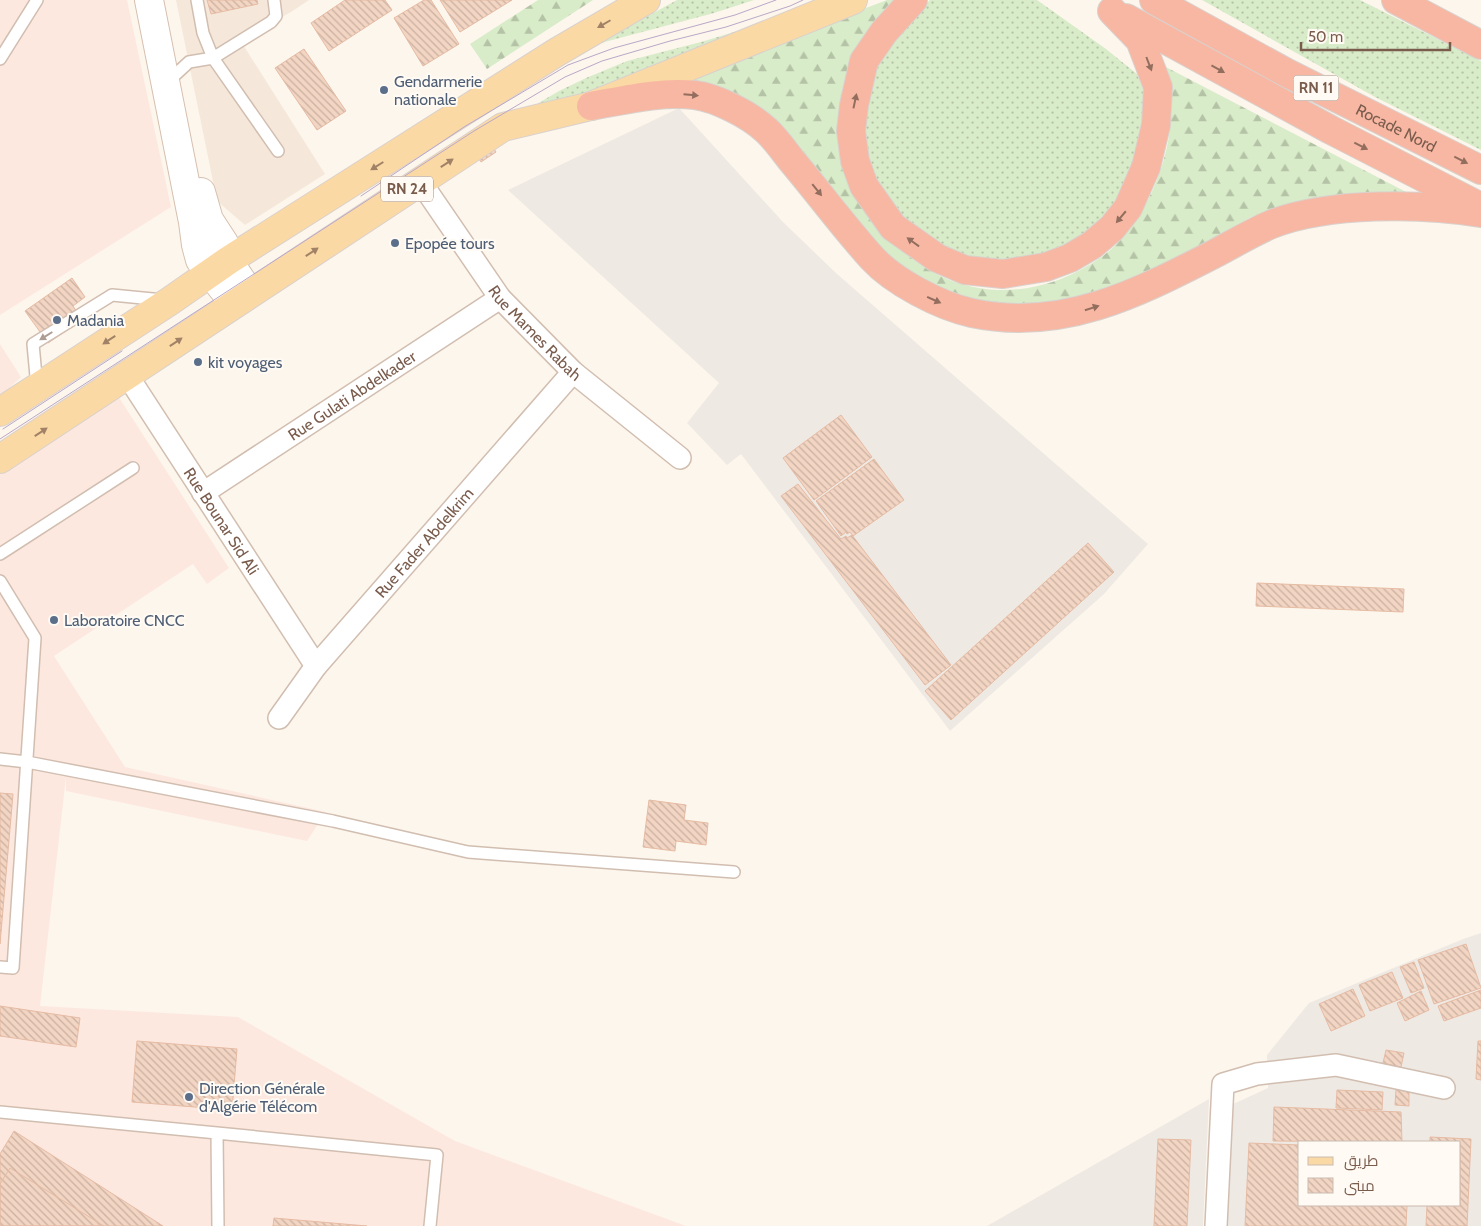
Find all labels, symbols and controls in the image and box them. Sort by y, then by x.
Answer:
one-way arrow [597,20,610,29]
scale bar [1301,20,1450,52]
text: 50 m [1308,28,1343,46]
one-way arrow [1145,57,1153,72]
one-way arrow [1211,64,1225,73]
place label: Gendarmerie nationale [394,72,482,109]
road number: RN 11 [1294,76,1338,100]
marker: Gendarmerie nationale [378,84,390,96]
one-way arrow [683,92,699,100]
one-way arrow [851,93,859,108]
street label: Rocade Nord [1353,100,1440,156]
one-way arrow [1354,142,1368,150]
one-way arrow [1453,156,1468,164]
one-way arrow [441,158,454,168]
one-way arrow [370,161,383,171]
road number: RN 24 [381,176,433,202]
one-way arrow [811,183,822,196]
one-way arrow [1115,210,1126,223]
place label: Epopée tours [405,234,495,253]
marker: Epopée tours [389,237,401,249]
one-way arrow [906,237,920,247]
one-way arrow [305,247,318,257]
street label: Rue Mames Rabah [484,282,585,385]
one-way arrow [927,296,941,304]
one-way arrow [1085,303,1100,311]
place label: Madania [67,311,124,330]
marker: Madania [51,314,63,326]
one-way arrow [39,331,52,341]
one-way arrow [102,336,115,345]
one-way arrow [169,337,183,347]
street label: Rue Gulati Abdelkader [285,346,420,445]
place label: kit voyages [208,353,283,372]
marker: kit voyages [192,356,204,368]
one-way arrow [34,427,47,437]
street label: Rue Bounar Sid Ali [180,464,263,578]
street label: Rue Fader Abdelkrim [371,484,478,602]
place label: Laboratoire CNCC [64,611,185,630]
marker: Laboratoire CNCC [48,614,60,626]
place label: Direction Générale d'Algérie Télécom [199,1079,325,1116]
marker: Direction Générale d'Algérie Télécom [183,1091,195,1103]
legend [1298,1141,1461,1206]
text: طريق [1344,1152,1378,1171]
text: مبنى [1344,1177,1375,1196]

